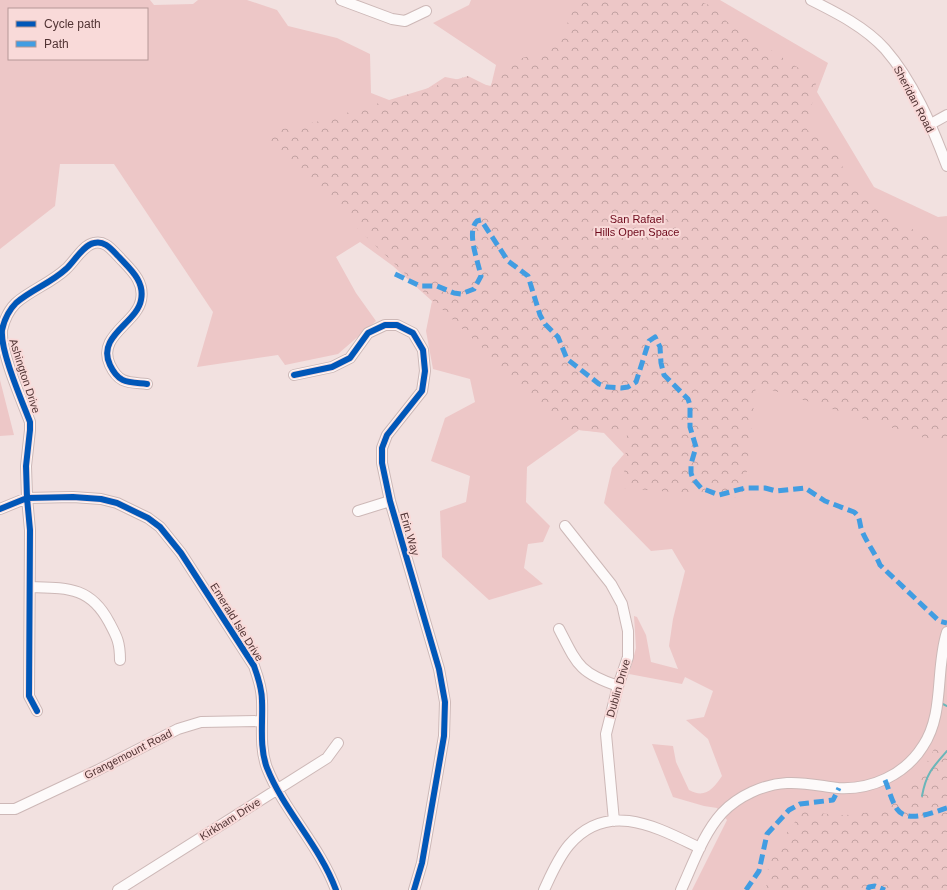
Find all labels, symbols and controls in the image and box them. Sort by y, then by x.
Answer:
legend [8,8,148,60]
text: Cycle path [44,17,101,31]
text: Path [44,37,69,51]
street label: Sheridan Road [891,64,937,134]
park label: San Rafael Hills Open Space [595,213,680,238]
street label: Ashington Drive [7,337,43,415]
street label: Erin Way [398,511,422,557]
street label: Emerald Isle Drive [208,581,266,663]
street label: Dublin Drive [604,658,632,718]
street label: Grangemount Road [82,727,174,781]
street label: Kirkham Drive [198,796,262,842]

